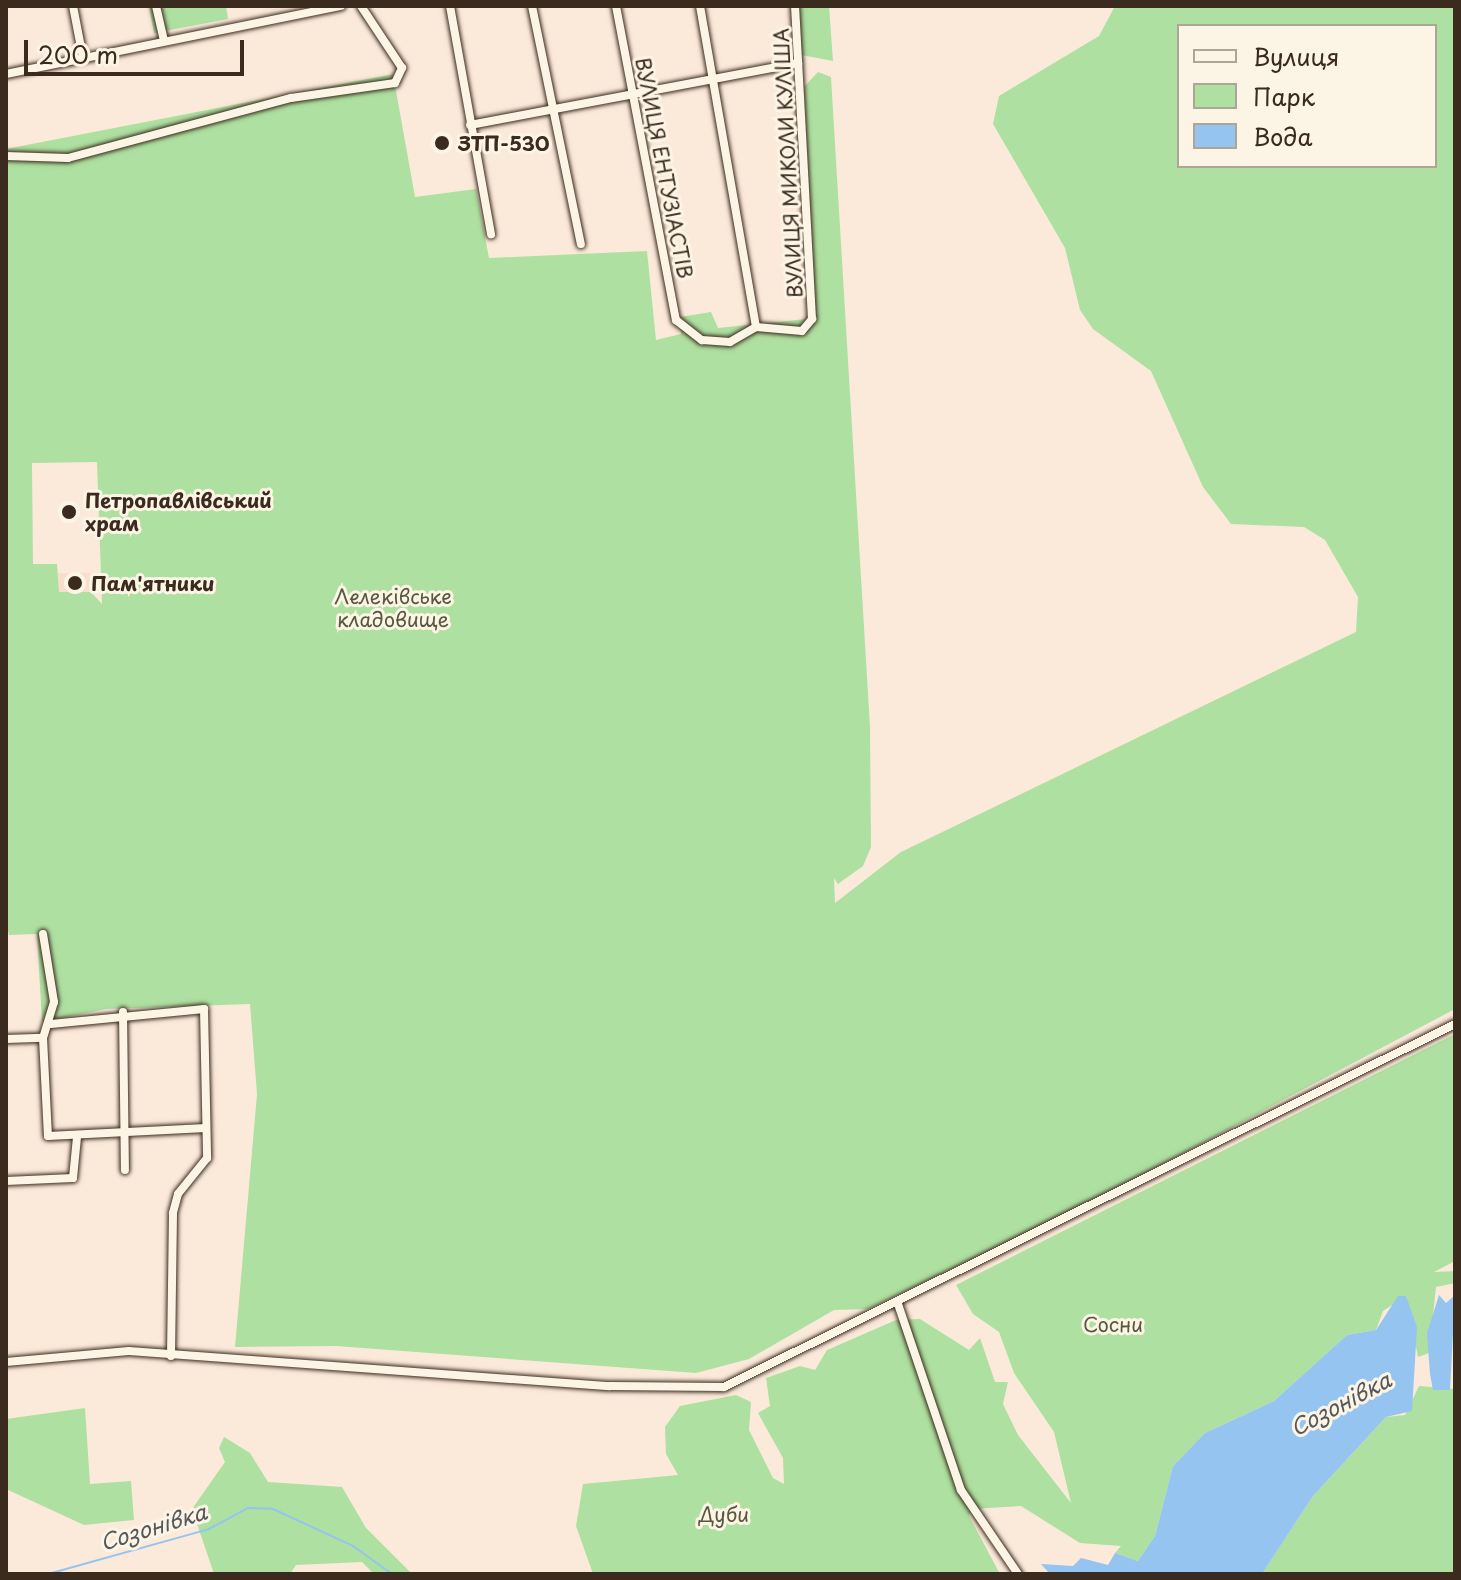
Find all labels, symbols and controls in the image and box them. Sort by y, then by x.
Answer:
scale bar [28,24,248,74]
legend [1177,24,1437,168]
street label: ВУЛИЦЯ МИКОЛИ КУЛІША [769,25,807,301]
text: 200 m [38,36,118,72]
text: Вулиця [1253,38,1339,74]
street label: ВУЛИЦЯ ЕНТУЗІАСТІВ [631,54,697,282]
text: Парк [1253,78,1315,114]
text: Вода [1253,118,1312,154]
place label: ЗТП-530 [458,131,550,155]
marker: ЗТП-530 [433,134,451,152]
place label: Петропавлівський храм [85,488,272,535]
marker: Петропавлівський храм [60,503,78,521]
place label: Пам'ятники [91,571,215,595]
marker: Пам'ятники [66,574,84,592]
park label: Лелеківське кладовище [334,585,452,632]
park label: Сосни [1083,1312,1143,1336]
water label: Созонівка [1285,1365,1395,1441]
water label: Созонівка [96,1497,210,1555]
park label: Дуби [699,1502,749,1526]

